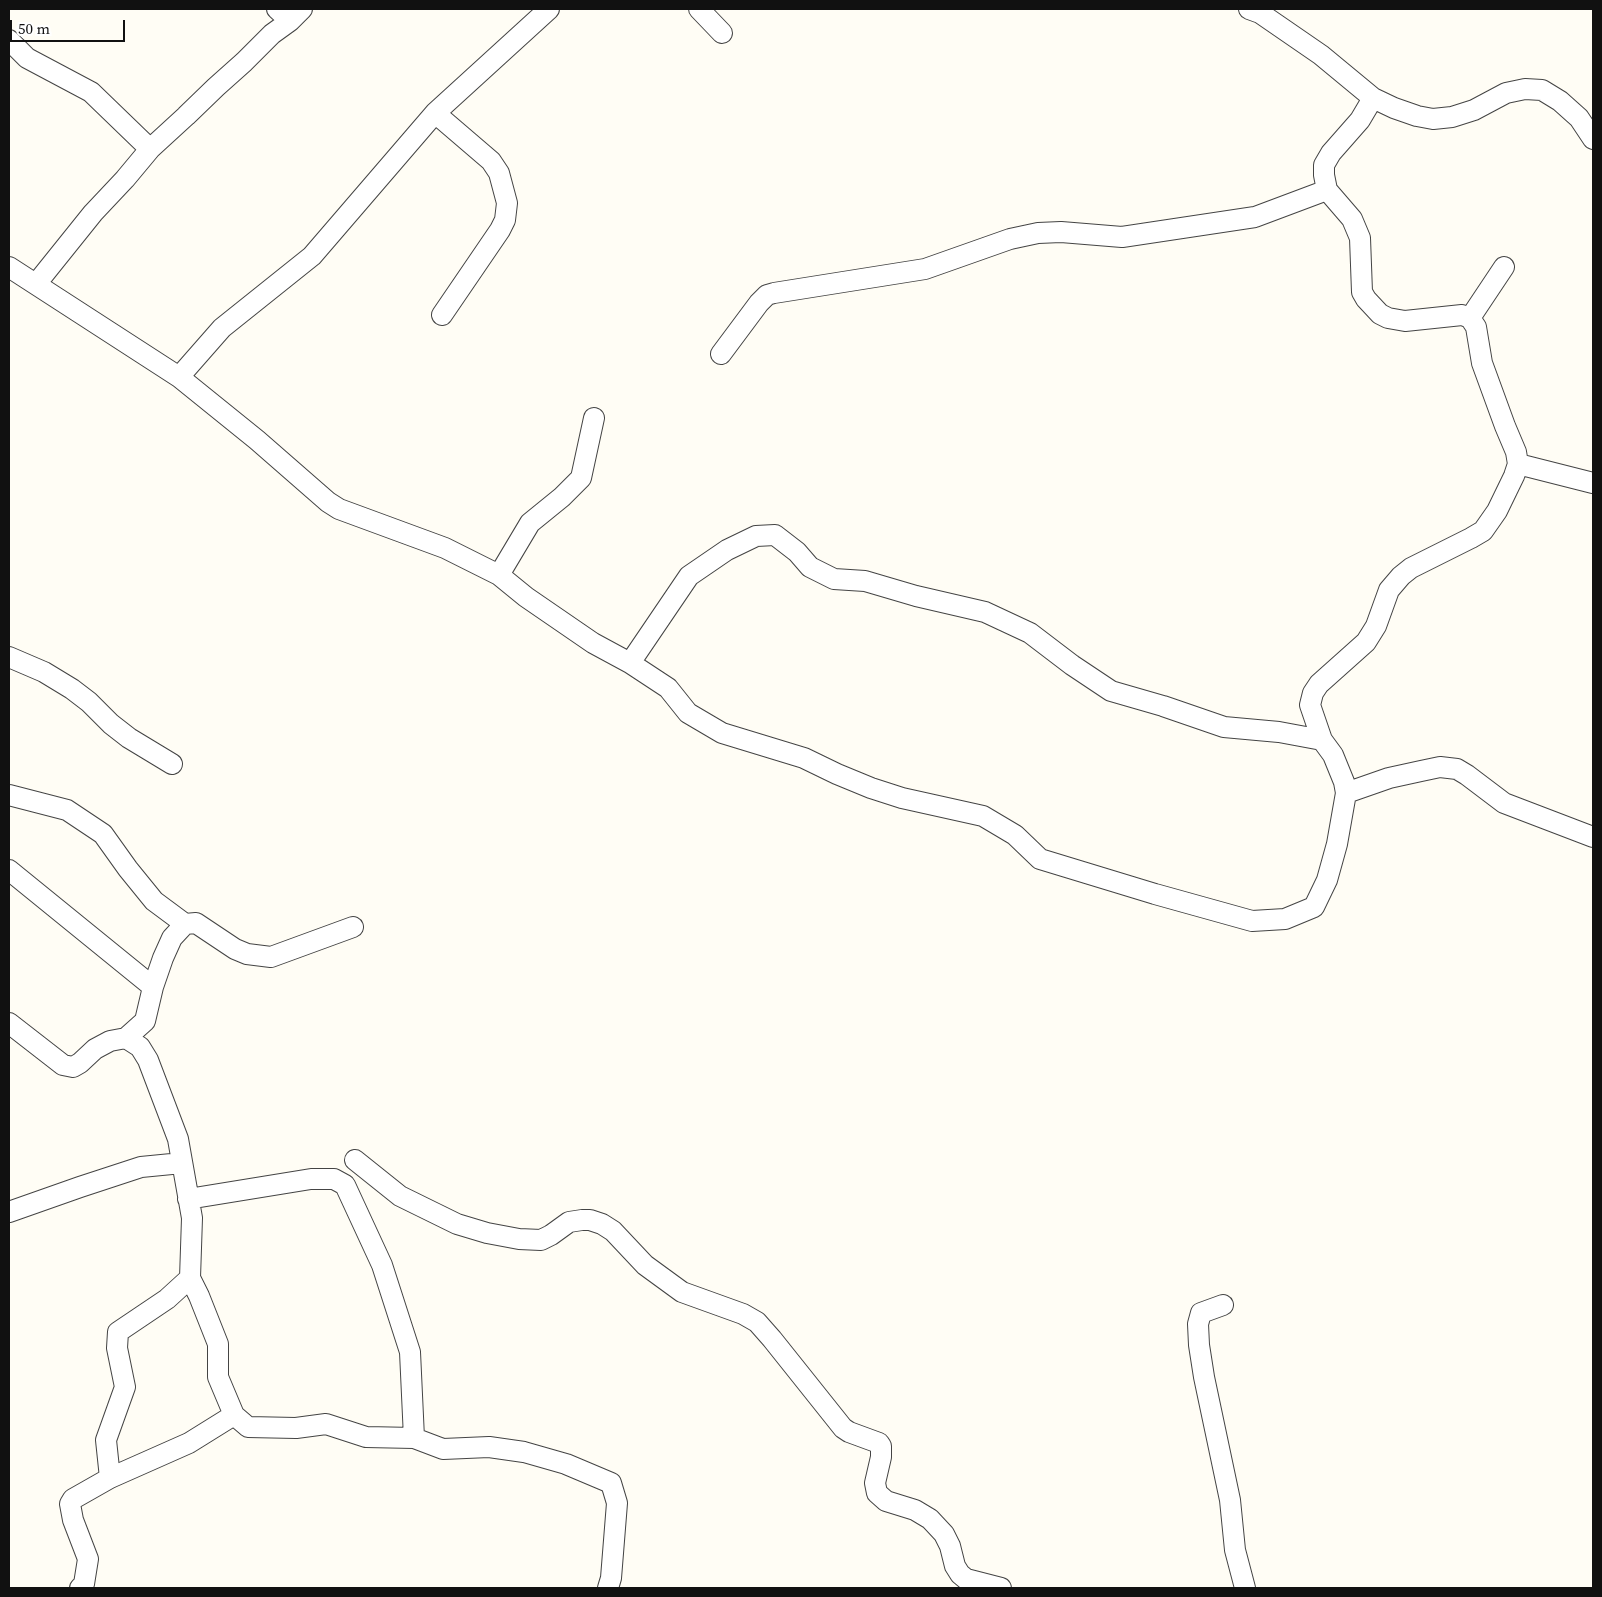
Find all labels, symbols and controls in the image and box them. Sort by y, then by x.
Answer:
scale bar [12,10,128,42]
text: 50 m [18,18,50,39]

